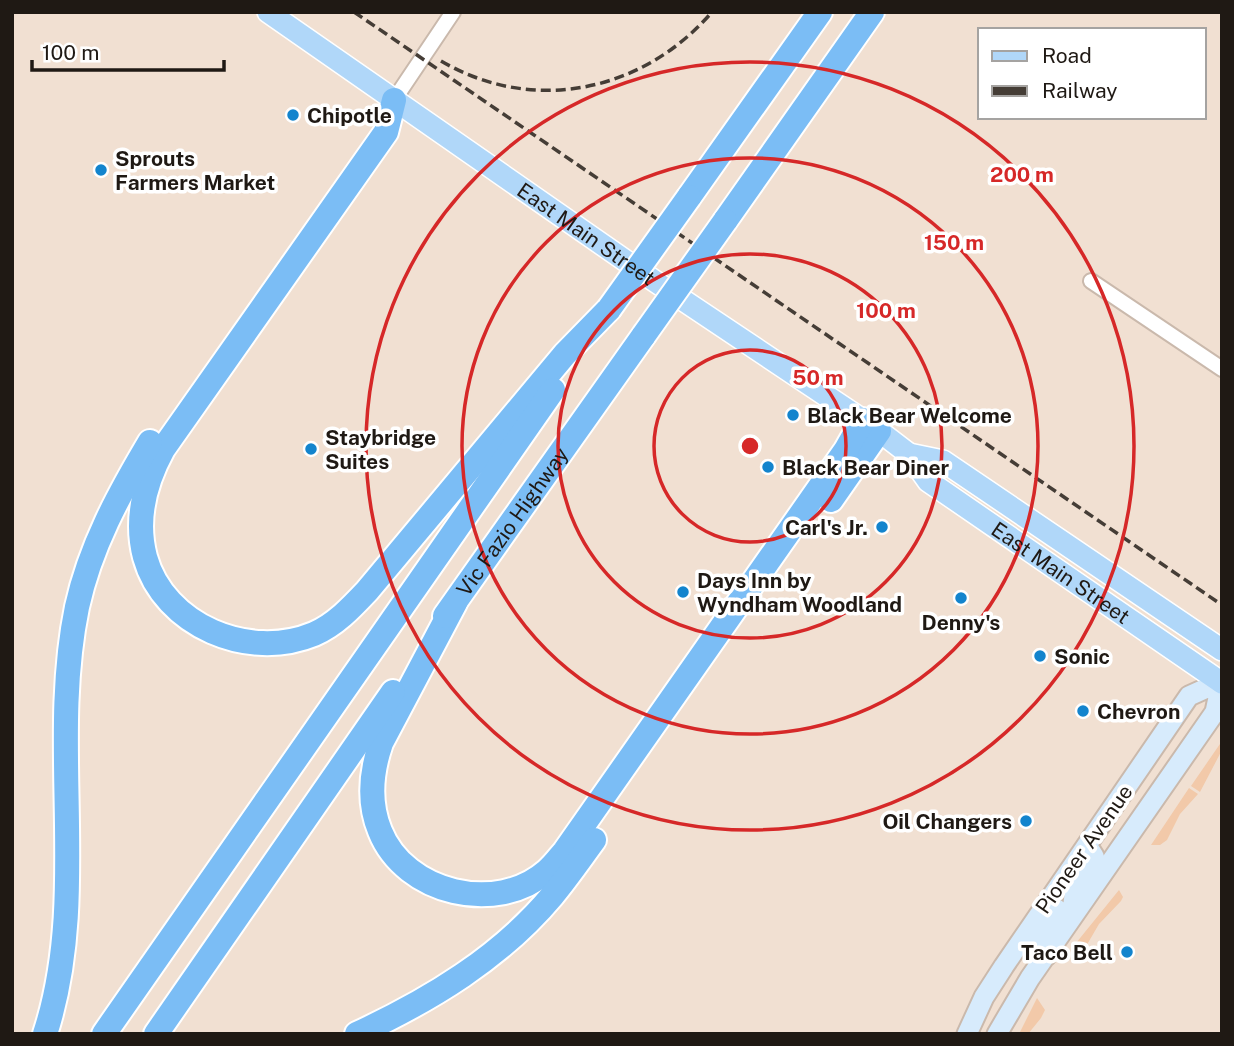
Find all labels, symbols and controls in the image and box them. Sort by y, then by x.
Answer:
scale bar [32,28,224,72]
legend [978,28,1206,119]
text: 100 m [42,40,99,65]
text: Road [1042,43,1092,68]
text: Railway [1042,78,1118,103]
place label: Chipotle [307,103,392,128]
marker: Chipotle [285,107,301,123]
place label: Sprouts Farmers Market [115,146,275,195]
marker: Sprouts Farmers Market [93,162,109,178]
text: 200 m [990,162,1054,187]
street label: East Main Street [513,177,660,290]
text: 150 m [924,230,984,255]
text: 100 m [856,298,916,323]
text: 50 m [792,365,844,390]
place label: Black Bear Welcome [807,403,1012,428]
marker: Black Bear Welcome [785,407,801,423]
place label: Staybridge Suites [325,425,436,474]
centre of rings [738,434,762,458]
marker: Staybridge Suites [303,441,319,457]
street label: Vic Fazio Highway [451,442,573,601]
place label: Black Bear Diner [782,455,950,480]
marker: Black Bear Diner [760,459,776,475]
place label: Carl's Jr. [785,515,868,540]
street label: East Main Street [987,516,1135,629]
marker: Carl's Jr. [874,519,890,535]
place label: Days Inn by Wyndham Woodland [697,568,902,617]
marker: Days Inn by Wyndham Woodland [675,584,691,600]
marker: Denny's [953,590,969,606]
place label: Denny's [922,610,1000,635]
place label: Sonic [1054,644,1110,669]
marker: Sonic [1032,648,1048,664]
place label: Chevron [1097,699,1180,724]
marker: Chevron [1075,703,1091,719]
street label: Pioneer Avenue [1030,780,1138,918]
place label: Oil Changers [882,809,1012,834]
marker: Oil Changers [1018,813,1034,829]
place label: Taco Bell [1021,940,1113,965]
marker: Taco Bell [1119,944,1135,960]

